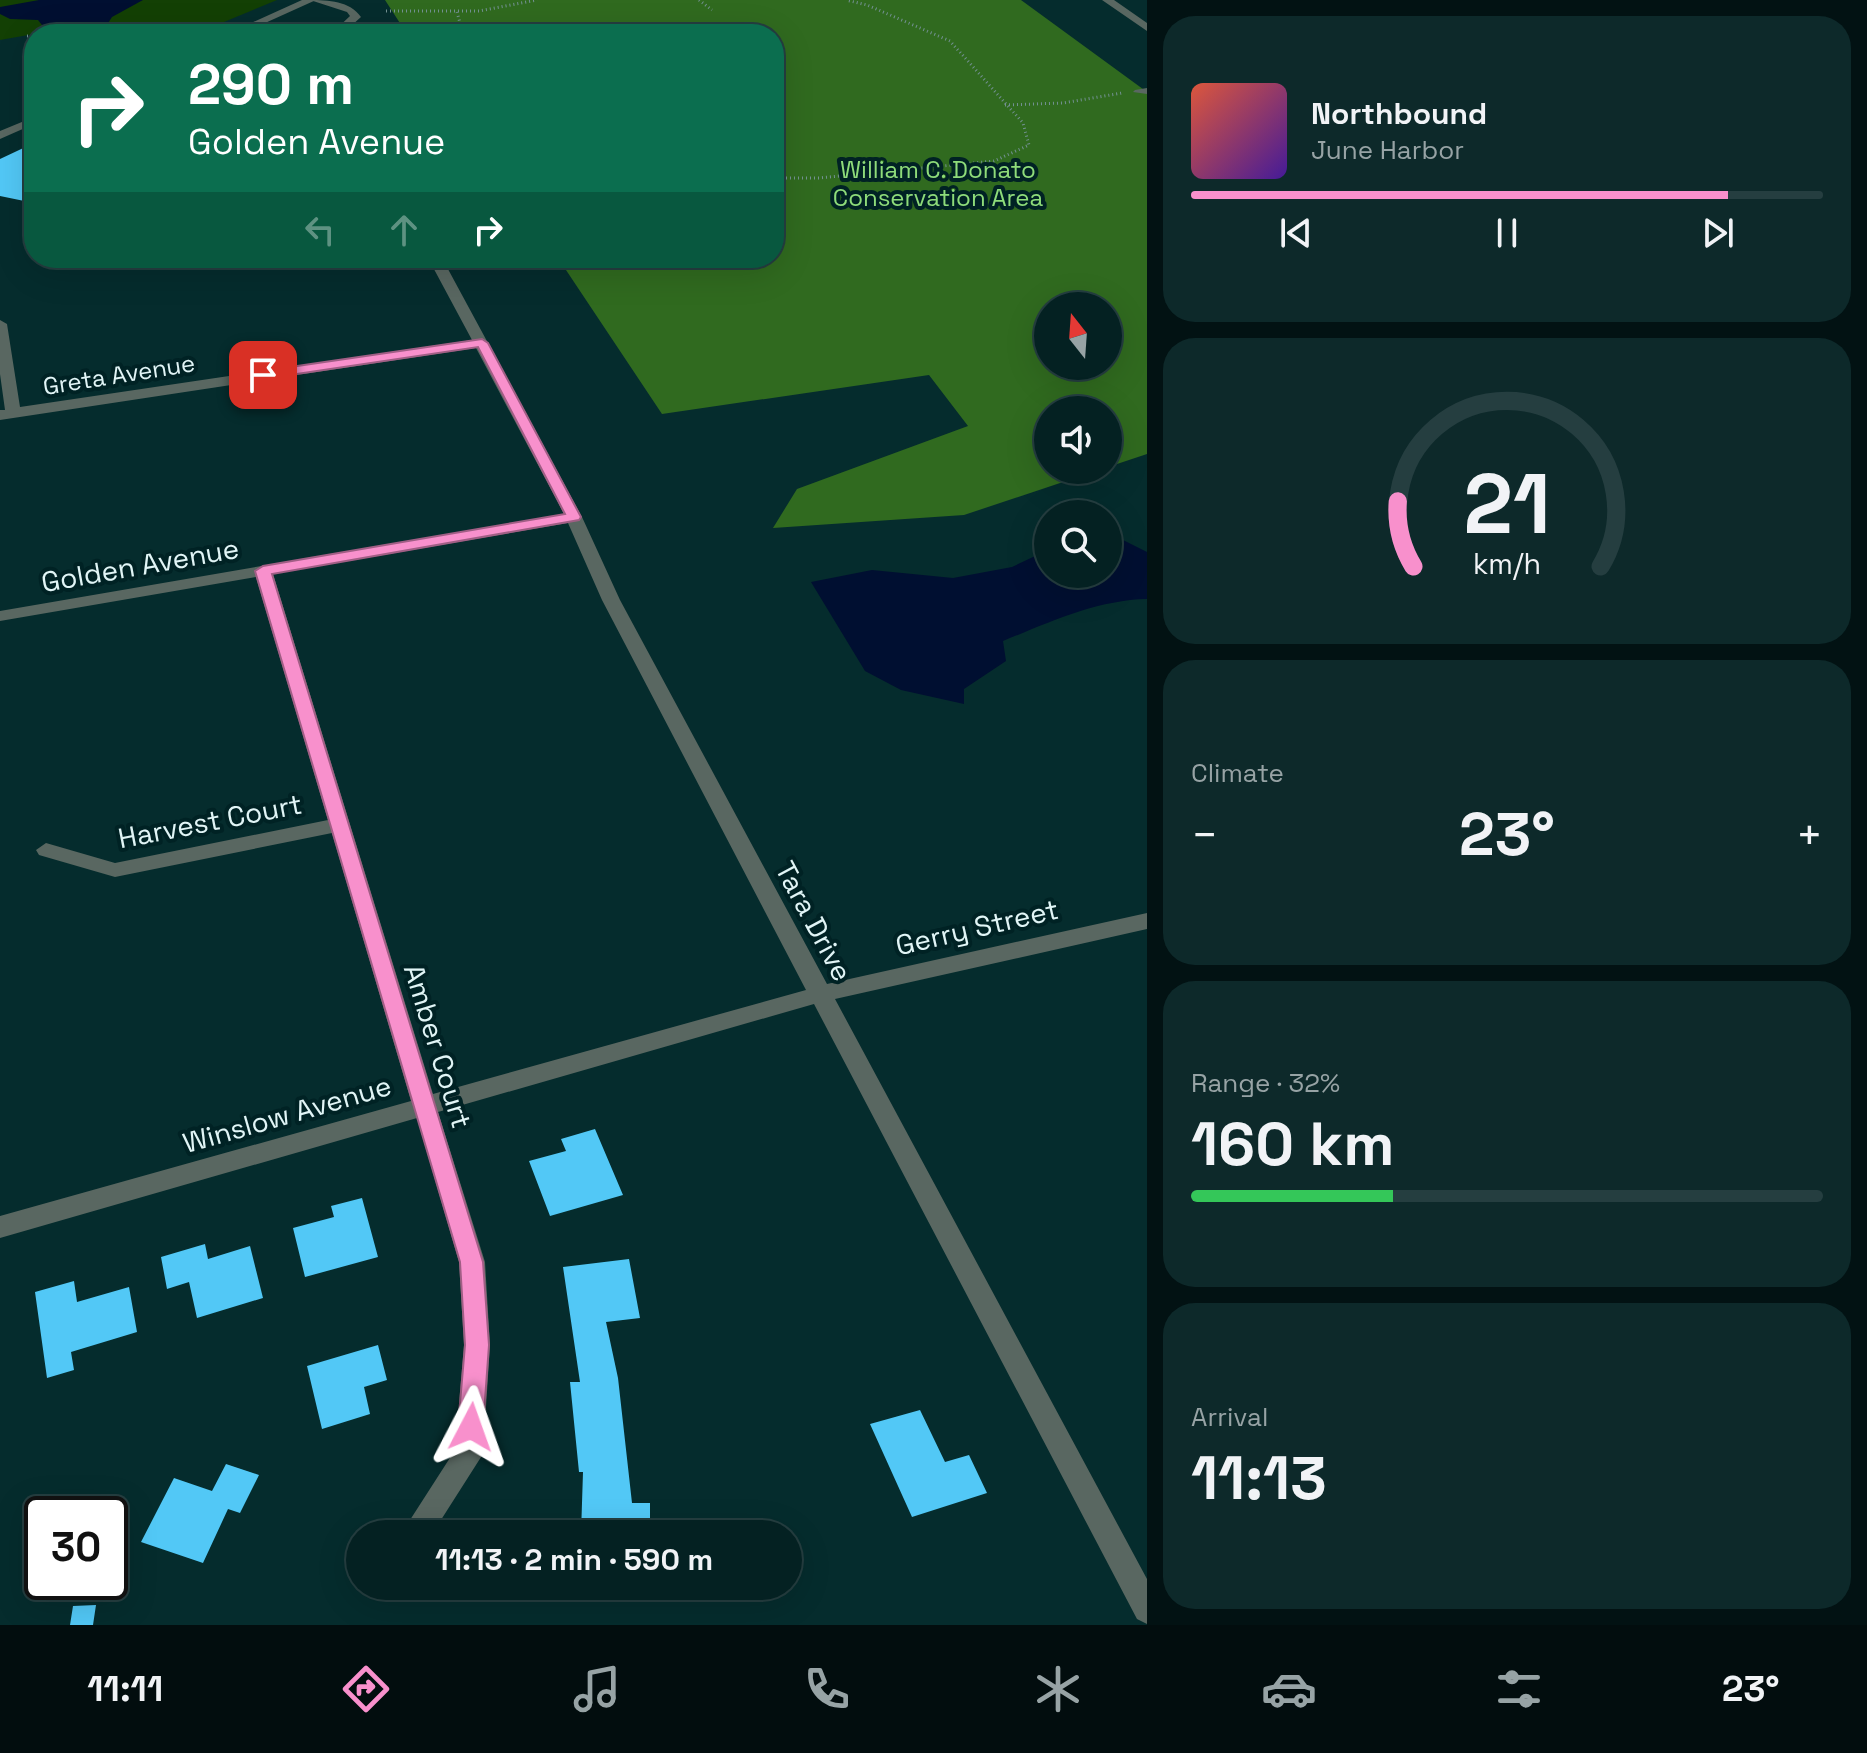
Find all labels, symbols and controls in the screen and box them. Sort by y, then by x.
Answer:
text: 290 m [188,49,354,120]
icon: right [56,56,160,160]
text: Northbound [1311,94,1487,133]
text: Golden Avenue [188,119,445,165]
text: June Harbor [1311,133,1464,167]
park label: William C. Donato Conservation Area [833,154,1043,213]
icon: left [298,208,342,252]
icon: ahead [382,208,426,252]
icon: right [466,208,510,252]
icon: previous [1274,211,1318,255]
icon: pause [1485,211,1529,255]
icon: next [1696,211,1740,255]
north arrow [1034,292,1122,380]
map controls [1034,292,1122,588]
pin [229,341,297,409]
street label: Greta Avenue [41,347,197,402]
icon: arrive [241,353,285,397]
button: sound [1034,396,1122,484]
text: 21 [1463,450,1551,556]
button: search [1034,500,1122,588]
street label: Golden Avenue [38,530,242,600]
text: km/h [1473,546,1541,582]
text: Climate [1191,756,1284,790]
street label: Harvest Court [115,786,305,856]
text: 23° [1459,796,1555,873]
text: − [1191,807,1218,863]
text: + [1796,807,1823,863]
street label: Tara Drive [767,855,861,987]
street label: Gerry Street [892,891,1062,963]
street label: Amber Court [396,959,480,1133]
text: Range · 32% [1191,1066,1340,1100]
street label: Winslow Avenue [179,1067,395,1161]
text: 160 km [1191,1106,1394,1183]
position arrow [429,1385,513,1469]
text: Arrival [1191,1400,1268,1434]
text: 11:13 [1191,1440,1327,1517]
speed limit sign: 30 [24,1496,128,1600]
text: 11:13 · 2 min · 590 m [435,1540,713,1579]
icon: directions [338,1661,394,1717]
icon: music [569,1661,625,1717]
icon: phone [799,1661,855,1717]
icon: climate [1030,1661,1086,1717]
icon: car [1261,1661,1317,1717]
icon: filters [1491,1661,1547,1717]
text: 11:11 [87,1666,163,1712]
text: 23° [1722,1666,1780,1712]

